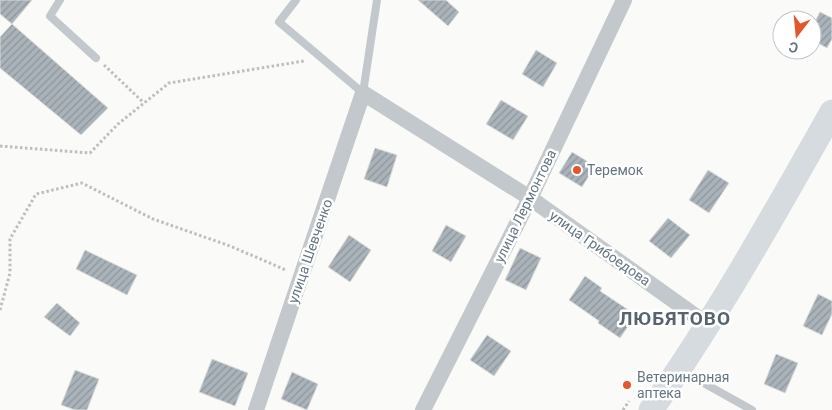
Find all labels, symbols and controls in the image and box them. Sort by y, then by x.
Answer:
north arrow [772,10,822,60]
text: С [787,39,800,56]
street label: улица Лермонтова [491,147,559,265]
place label: Теремок [587,162,644,178]
marker: Теремок [571,164,583,176]
street label: улица Шевченко [285,197,335,305]
street label: улица Грибоедова [546,207,654,289]
district label: ЛЮБЯТОВО [619,307,731,330]
place label: Ветеринарная аптека [637,369,730,401]
marker: Ветеринарная аптека [621,379,633,391]

